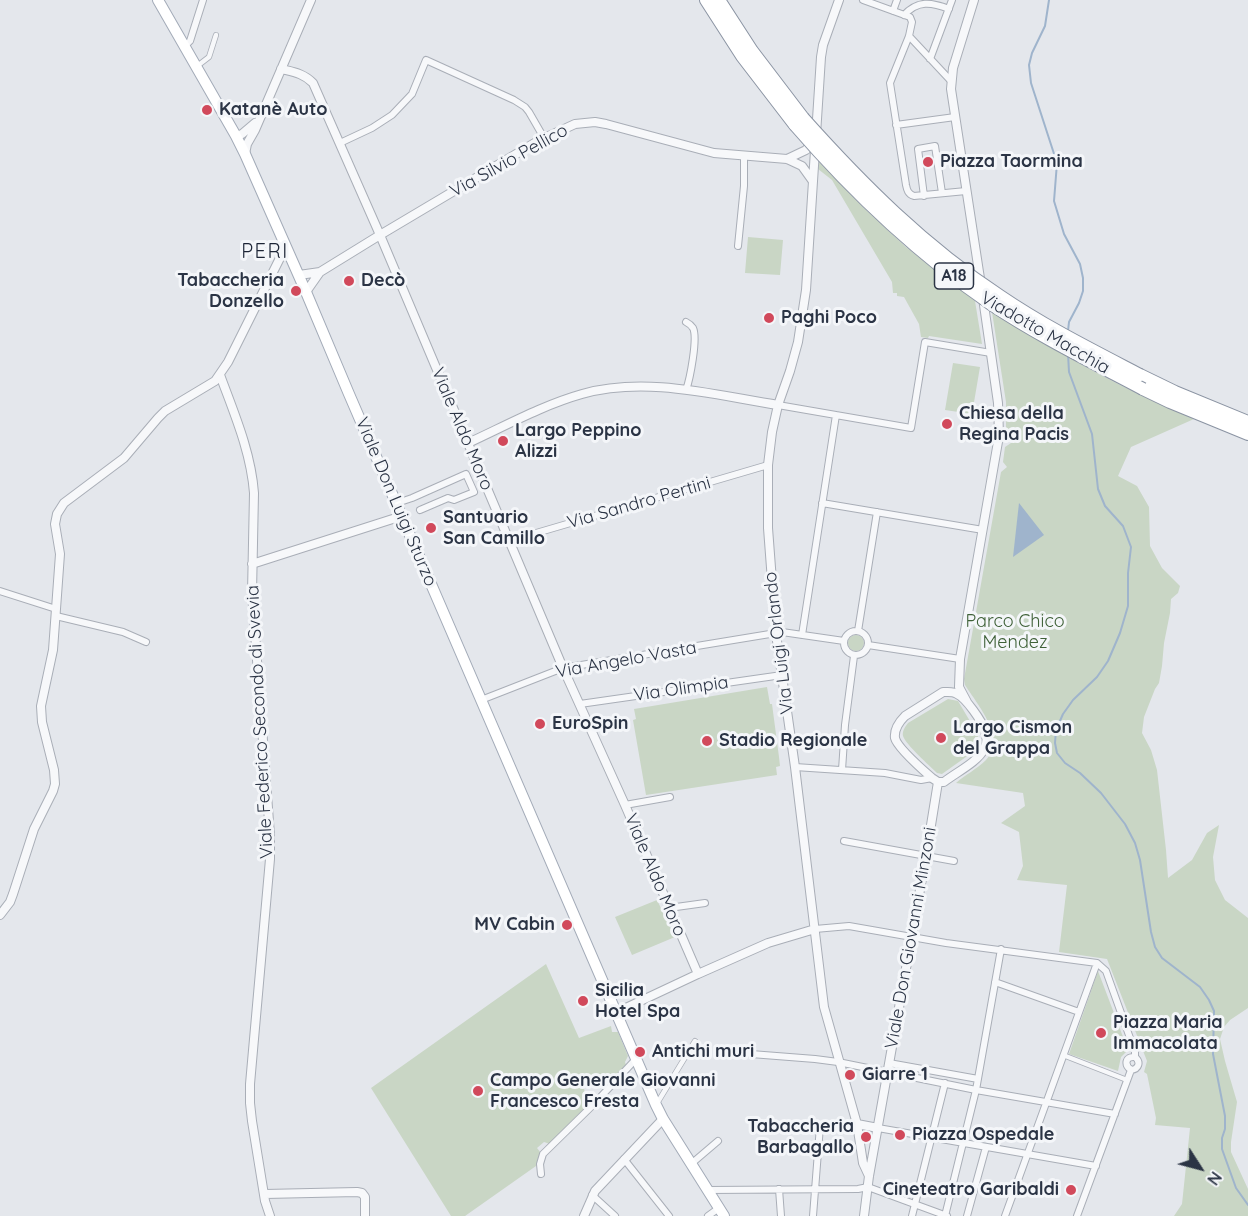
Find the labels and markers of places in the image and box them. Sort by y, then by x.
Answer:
place label: Katanè Auto [219,99,328,121]
marker: Katanè Auto [200,103,214,117]
place label: Piazza Taormina [940,151,1083,173]
marker: Piazza Taormina [921,155,935,169]
place label: Tabaccheria Donzello [177,270,284,312]
place label: Decò [361,270,405,292]
marker: Decò [342,274,356,288]
marker: Tabaccheria Donzello [289,284,303,298]
place label: Paghi Poco [781,307,877,329]
marker: Paghi Poco [762,311,776,325]
place label: Chiesa della Regina Pacis [959,403,1069,446]
marker: Chiesa della Regina Pacis [940,417,954,431]
place label: Largo Peppino Alizzi [515,420,641,462]
marker: Largo Peppino Alizzi [496,434,510,448]
place label: Santuario San Camillo [443,507,545,550]
marker: Santuario San Camillo [424,521,438,535]
place label: EuroSpin [552,713,628,735]
marker: EuroSpin [533,717,547,731]
place label: Largo Cismon del Grappa [953,717,1072,760]
place label: Stadio Regionale [719,730,867,752]
marker: Largo Cismon del Grappa [934,731,948,745]
marker: Stadio Regionale [700,734,714,748]
place label: MV Cabin [474,914,555,936]
marker: MV Cabin [560,918,574,932]
place label: Sicilia Hotel Spa [595,980,680,1022]
marker: Sicilia Hotel Spa [576,994,590,1008]
place label: Piazza Maria Immacolata [1113,1012,1223,1054]
marker: Piazza Maria Immacolata [1094,1026,1108,1040]
place label: Antichi muri [652,1041,754,1063]
marker: Antichi muri [633,1045,647,1059]
place label: Giarre 1 [862,1064,928,1086]
marker: Giarre 1 [843,1068,857,1082]
place label: Campo Generale Giovanni Francesco Fresta [490,1070,716,1112]
marker: Campo Generale Giovanni Francesco Fresta [471,1084,485,1098]
place label: Tabaccheria Barbagallo [747,1116,854,1158]
place label: Piazza Ospedale [912,1124,1054,1146]
marker: Piazza Ospedale [893,1128,907,1142]
marker: Tabaccheria Barbagallo [859,1130,873,1144]
place label: Cineteatro Garibaldi [883,1179,1059,1201]
marker: Cineteatro Garibaldi [1064,1183,1078,1197]

